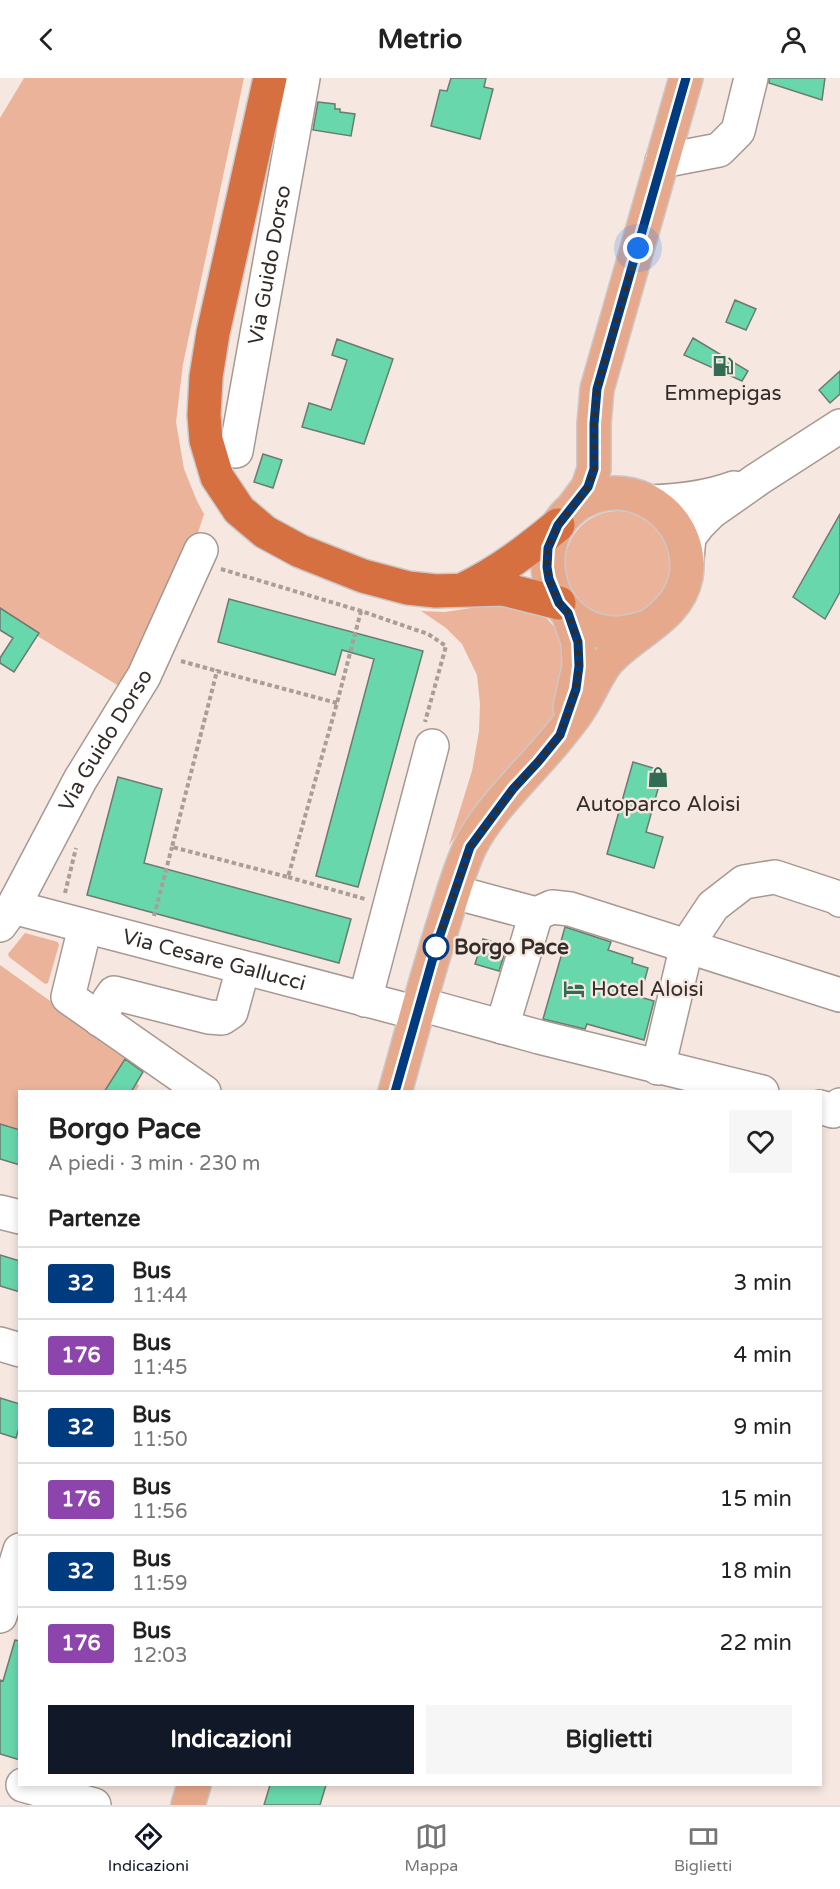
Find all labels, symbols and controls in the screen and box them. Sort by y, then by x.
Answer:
icon: back [30,23,63,56]
text: Metrio [378,23,462,56]
icon: person [777,23,810,56]
street label: Via Guido Dorso [243,183,296,347]
your location [623,233,653,263]
fuel station icon: Emmepigas [711,354,735,378]
place label: Emmepigas [664,381,782,406]
street label: Via Guido Dorso [53,665,158,815]
shop icon: Autoparco Aloisi [646,765,670,789]
place label: Autoparco Aloisi [576,792,741,817]
street label: Via Cesare Gallucci [120,924,309,996]
marker: Borgo Pace [423,934,449,960]
place label: Borgo Pace [454,935,569,960]
hotel icon: Hotel Aloisi [562,977,586,1001]
place label: Hotel Aloisi [591,977,704,1002]
button: heart [729,1110,792,1173]
text: Borgo Pace [48,1112,201,1146]
text: A piedi · 3 min · 230 m [48,1152,260,1176]
text: Partenze [48,1206,141,1232]
text: Bus [132,1258,171,1284]
text: 3 min [733,1270,792,1296]
text: 32 [68,1271,94,1296]
text: 11:44 [132,1284,187,1308]
text: Bus [132,1330,171,1356]
text: 4 min [733,1342,792,1368]
text: 176 [61,1343,101,1368]
text: 11:45 [132,1356,187,1380]
text: Bus [132,1402,171,1428]
text: 9 min [733,1414,792,1440]
text: 32 [68,1415,94,1440]
text: 11:50 [132,1428,187,1452]
text: Bus [132,1474,171,1500]
text: 15 min [720,1486,792,1512]
text: 176 [61,1487,101,1512]
text: 11:56 [132,1500,187,1524]
text: Bus [132,1546,171,1572]
text: 18 min [720,1558,792,1584]
text: 32 [68,1559,94,1584]
text: 11:59 [132,1572,187,1596]
text: Bus [132,1618,171,1644]
text: 22 min [720,1630,792,1656]
text: 176 [61,1631,101,1656]
text: 12:03 [132,1644,187,1668]
button: Indicazioni [48,1705,414,1774]
button: Biglietti [426,1705,792,1774]
tab: Indicazioni [108,1820,189,1876]
tab: Mappa [405,1820,458,1876]
tab: Biglietti [674,1820,732,1876]

